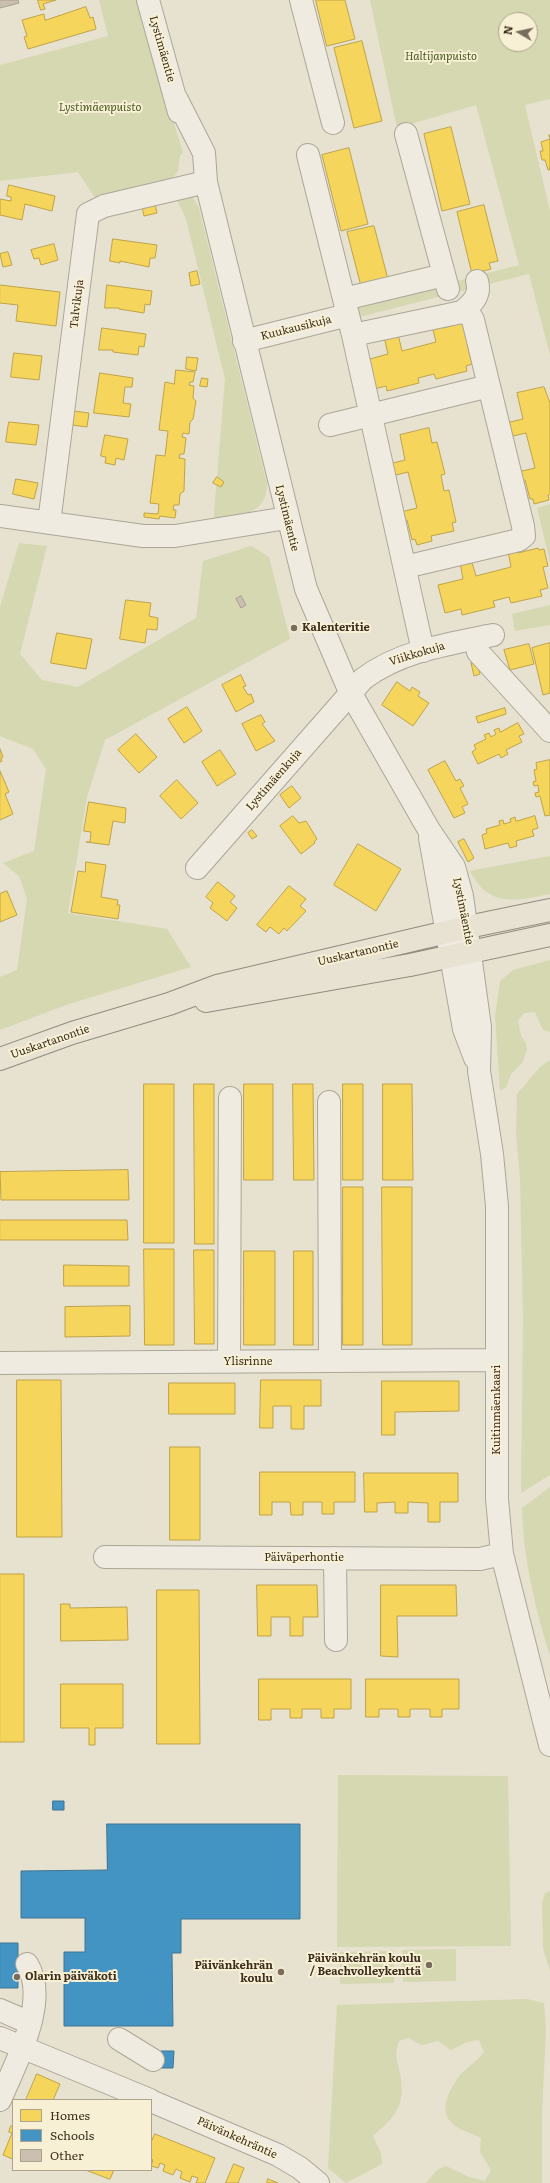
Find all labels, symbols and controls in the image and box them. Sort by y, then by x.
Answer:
north arrow [498,12,538,52]
street label: Lystimäentie [146,14,178,84]
text: N [499,24,516,36]
park label: Haltijanpuisto [405,50,477,64]
park label: Lystimäenpuisto [59,101,141,115]
street label: Talvikuja [67,279,87,329]
street label: Kuukausikuja [259,313,333,343]
street label: Lystimäentie [272,483,302,553]
place label: Kalenteritie [302,621,370,635]
marker: Kalenteritie [289,623,299,633]
street label: Viikkokuja [388,639,446,669]
street label: Lystimäenkuja [244,746,304,814]
street label: Lystimäentie [450,876,476,946]
street label: Uuskartanontie [316,937,400,969]
street label: Uuskartanontie [9,1022,91,1062]
street label: Ylisrinne [223,1355,273,1369]
street label: Kuitinmäenkaari [490,1365,504,1455]
street label: Päiväperhontie [264,1551,344,1565]
place label: Päivänkehrän koulu / Beachvolleykenttä [308,1952,421,1978]
place label: Päivänkehrän koulu [194,1959,273,1985]
marker: Päivänkehrän koulu / Beachvolleykenttä [424,1960,434,1970]
marker: Päivänkehrän koulu [276,1967,286,1977]
place label: Olarin päiväkoti [25,1970,117,1984]
marker: Olarin päiväkoti [12,1972,22,1982]
legend [12,2099,152,2171]
text: Homes [50,2106,90,2124]
street label: Päivänkehräntie [195,2114,279,2162]
text: Schools [50,2126,94,2144]
text: Other [50,2146,84,2164]

